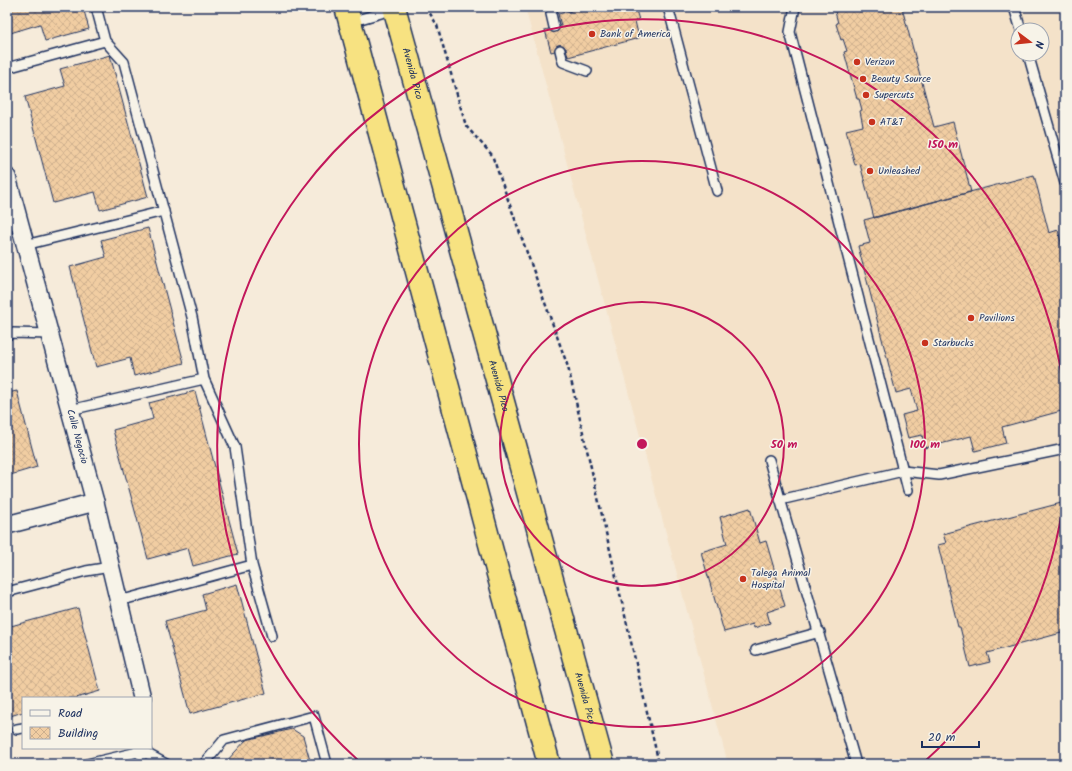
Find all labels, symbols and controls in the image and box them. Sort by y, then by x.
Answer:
north arrow [1010,22,1050,62]
place label: Bank of America [600,26,671,42]
marker: Bank of America [587,29,597,39]
text: N [1029,39,1048,50]
street label: Avenida Pico [398,46,427,102]
place label: Verizon [865,54,895,70]
marker: Verizon [852,57,862,67]
place label: Beauty Source [871,71,931,87]
marker: Beauty Source [858,74,868,84]
place label: Supercuts [874,87,915,103]
marker: Supercuts [861,90,871,100]
place label: AT&T [880,114,905,130]
marker: AT&T [867,117,877,127]
text: 150 m [928,135,958,154]
place label: Unleashed [878,163,921,179]
marker: Unleashed [865,166,875,176]
place label: Pavilions [979,310,1015,326]
marker: Pavilions [966,313,976,323]
place label: Starbucks [933,335,974,351]
marker: Starbucks [920,338,930,348]
street label: Avenida Pico [484,358,513,414]
street label: Calle Negocio [62,408,92,466]
text: 50 m [770,435,798,454]
text: 100 m [910,435,940,454]
centre of rings [635,437,649,451]
place label: Talega Animal Hospital [751,565,811,593]
marker: Talega Animal Hospital [738,574,748,584]
street label: Avenida Pico [570,670,600,726]
legend [22,697,152,749]
text: Road [58,704,83,723]
scale bar [922,723,979,749]
text: Building [58,724,98,743]
text: 20 m [928,728,956,747]

